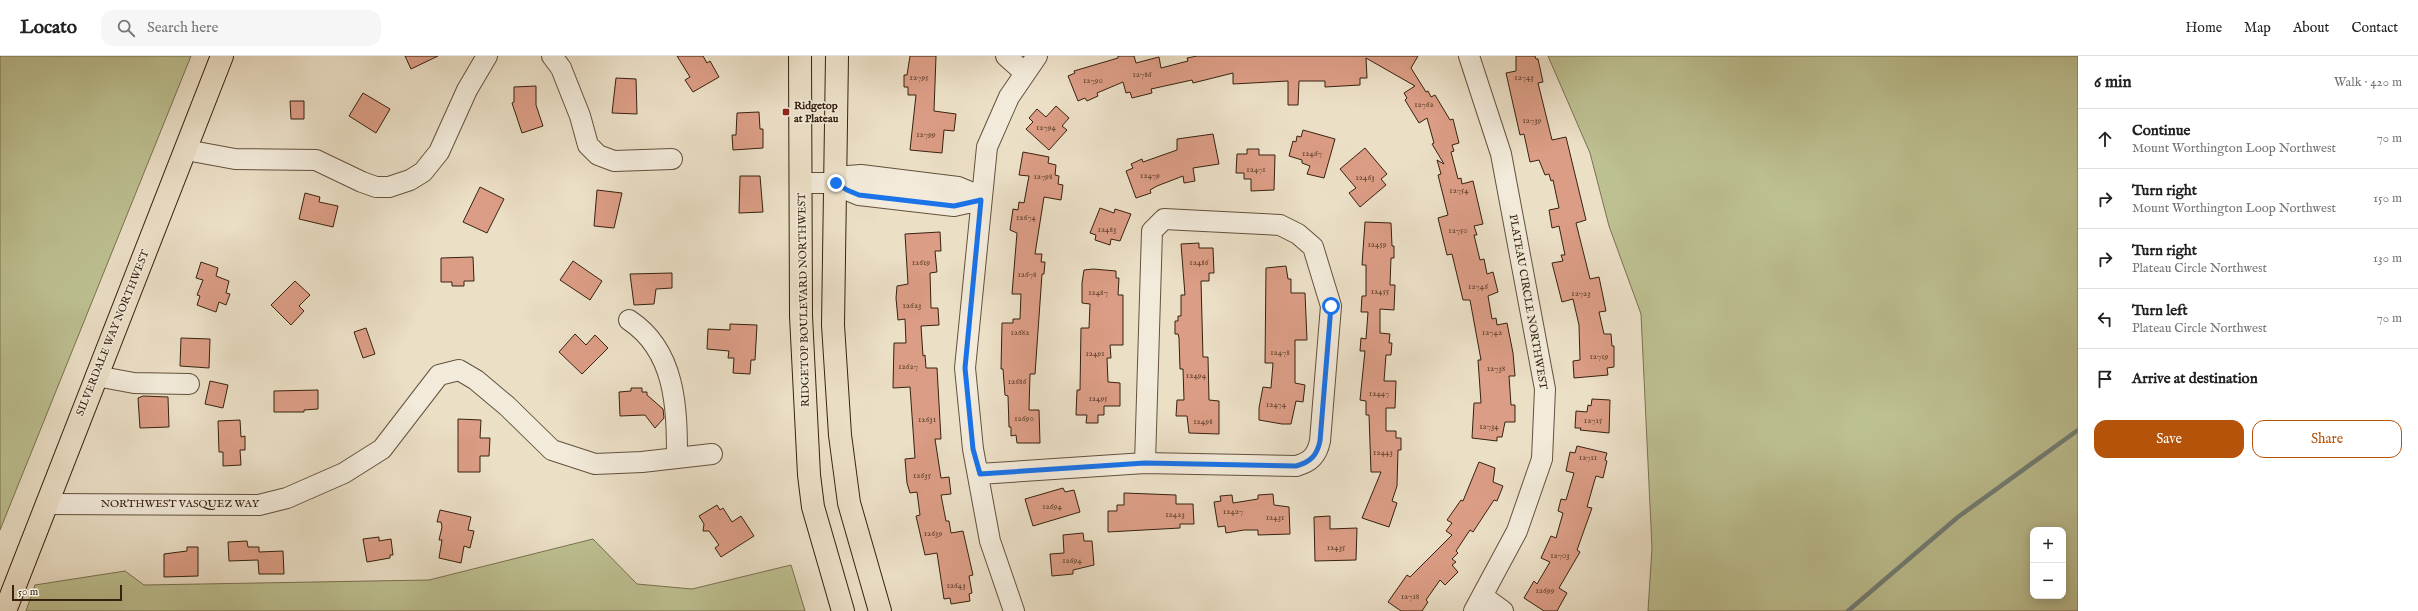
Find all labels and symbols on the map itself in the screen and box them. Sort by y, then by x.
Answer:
house number: 12786 [1132,69,1152,80]
house number: 12795 [910,72,929,83]
house number: 12743 [1514,72,1534,83]
house number: 12790 [1083,75,1103,86]
place label: Ridgetop at Plateau [794,99,839,126]
house number: 12762 [1414,99,1434,110]
marker: Ridgetop at Plateau [781,107,791,117]
house number: 12739 [1523,115,1542,126]
house number: 12794 [1036,122,1057,133]
house number: 12799 [916,129,936,140]
house number: 12467 [1302,148,1322,159]
house number: 12471 [1246,164,1266,175]
house number: 12479 [1140,170,1160,181]
house number: 12798 [1033,171,1053,182]
house number: 12463 [1355,172,1375,183]
route end [827,174,845,192]
house number: 12754 [1449,185,1469,196]
street label: RIDGETOP BOULEVARD NORTHWEST [795,193,813,407]
house number: 12674 [1016,212,1037,223]
street label: PLATEAU CIRCLE NORTHWEST [1506,213,1550,391]
house number: 12483 [1098,224,1116,235]
house number: 12750 [1448,225,1468,236]
house number: 12459 [1367,239,1387,250]
street label: SILVERDALE WAY NORTHWEST [73,248,153,418]
house number: 12619 [912,257,930,268]
house number: 12486 [1189,257,1209,268]
house number: 12678 [1017,269,1037,280]
house number: 12746 [1468,281,1488,292]
house number: 12455 [1371,286,1390,297]
house number: 12487 [1088,287,1108,298]
house number: 12723 [1571,288,1591,299]
route start [1322,297,1340,315]
house number: 12623 [903,300,921,311]
house number: 12682 [1010,327,1030,338]
house number: 12742 [1482,327,1502,338]
house number: 12478 [1270,347,1290,358]
house number: 12491 [1085,348,1105,359]
house number: 12719 [1590,351,1609,362]
house number: 12627 [898,361,918,372]
house number: 12738 [1487,363,1506,374]
house number: 12494 [1186,370,1207,381]
house number: 12686 [1008,376,1027,387]
house number: 12447 [1369,388,1389,399]
house number: 12495 [1088,393,1108,404]
house number: 12474 [1266,399,1287,410]
house number: 12690 [1014,413,1034,424]
house number: 12631 [918,414,936,425]
house number: 12715 [1584,415,1603,426]
house number: 12498 [1193,416,1213,427]
house number: 12734 [1479,421,1499,432]
house number: 12443 [1373,447,1393,458]
house number: 12711 [1579,452,1597,463]
house number: 12635 [913,470,932,481]
street label: NORTHWEST VASQUEZ WAY [101,497,260,511]
house number: 12694 [1042,501,1062,512]
house number: 12427 [1223,506,1243,517]
house number: 12423 [1165,509,1185,520]
house number: 12431 [1266,512,1284,523]
house number: 12639 [924,528,942,539]
house number: 12435 [1327,542,1346,553]
house number: 12703 [1550,550,1570,561]
house number: 12694 [1062,555,1082,566]
house number: 12643 [946,580,966,591]
scale bar [12,583,122,602]
house number: 12699 [1535,585,1555,596]
house number: 12718 [1401,591,1420,602]

